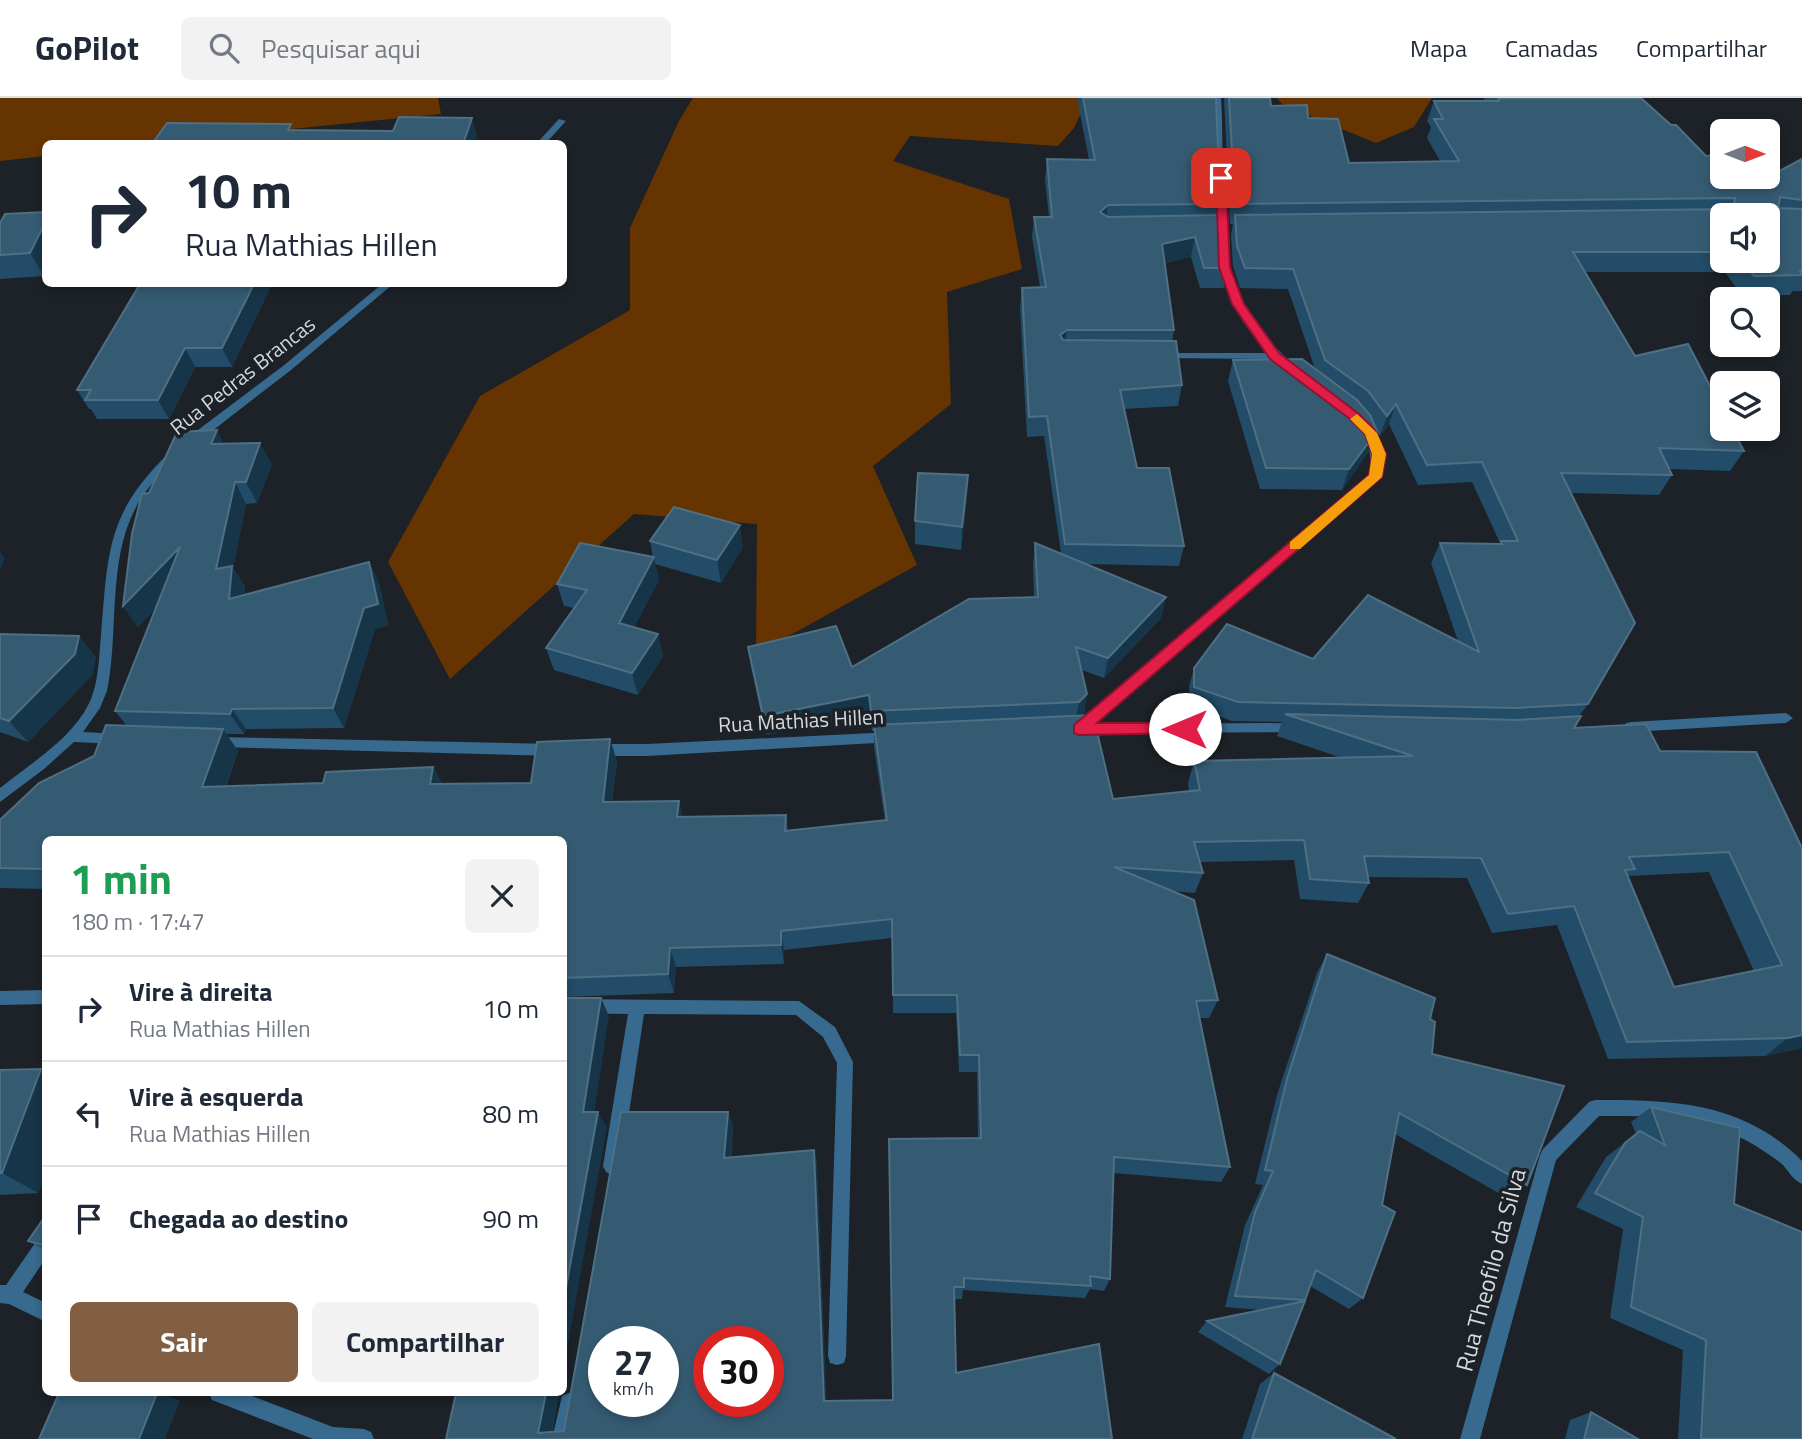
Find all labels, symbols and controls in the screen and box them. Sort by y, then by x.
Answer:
search box [181,17,671,80]
text: GoPilot [35,23,139,73]
icon: search [205,29,243,67]
text: Pesquisar aqui [261,29,421,68]
text: Mapa [1410,30,1467,66]
text: Camadas [1505,30,1598,66]
text: Compartilhar [1636,30,1767,66]
north arrow [1710,119,1780,189]
map controls [1710,119,1780,441]
pin [1191,148,1251,208]
text: 10 m [185,152,292,227]
icon: arrive [1202,159,1240,197]
icon: right [70,168,161,259]
button: sound [1710,203,1780,273]
text: Rua Mathias Hillen [185,220,438,268]
button: search [1710,287,1780,357]
street label: Rua Pedras Brancas [163,308,322,442]
button: layers [1710,371,1780,441]
position arrow [1148,692,1222,766]
street label: Rua Mathias Hillen [717,700,885,740]
text: 1 min [70,846,172,910]
button: close [465,859,539,933]
text: 180 m · 17:47 [70,904,205,939]
text: Vire à direita [129,972,272,1011]
text: 10 m [482,989,539,1028]
icon: right [70,990,108,1028]
text: Rua Mathias Hillen [129,1011,311,1046]
text: Vire à esquerda [129,1077,304,1116]
text: 80 m [482,1094,539,1133]
icon: left [70,1095,108,1133]
text: Rua Mathias Hillen [129,1116,311,1151]
street label: Rua Theofilo da Silva [1446,1164,1534,1375]
text: Chegada ao destino [129,1199,348,1238]
text: 90 m [482,1199,539,1238]
icon: arrive [70,1200,108,1238]
button: Sair [70,1302,298,1382]
button: Compartilhar [312,1302,539,1382]
speed limit sign: 30 [693,1326,784,1417]
text: 27 [614,1335,653,1389]
text: km/h [613,1375,654,1402]

